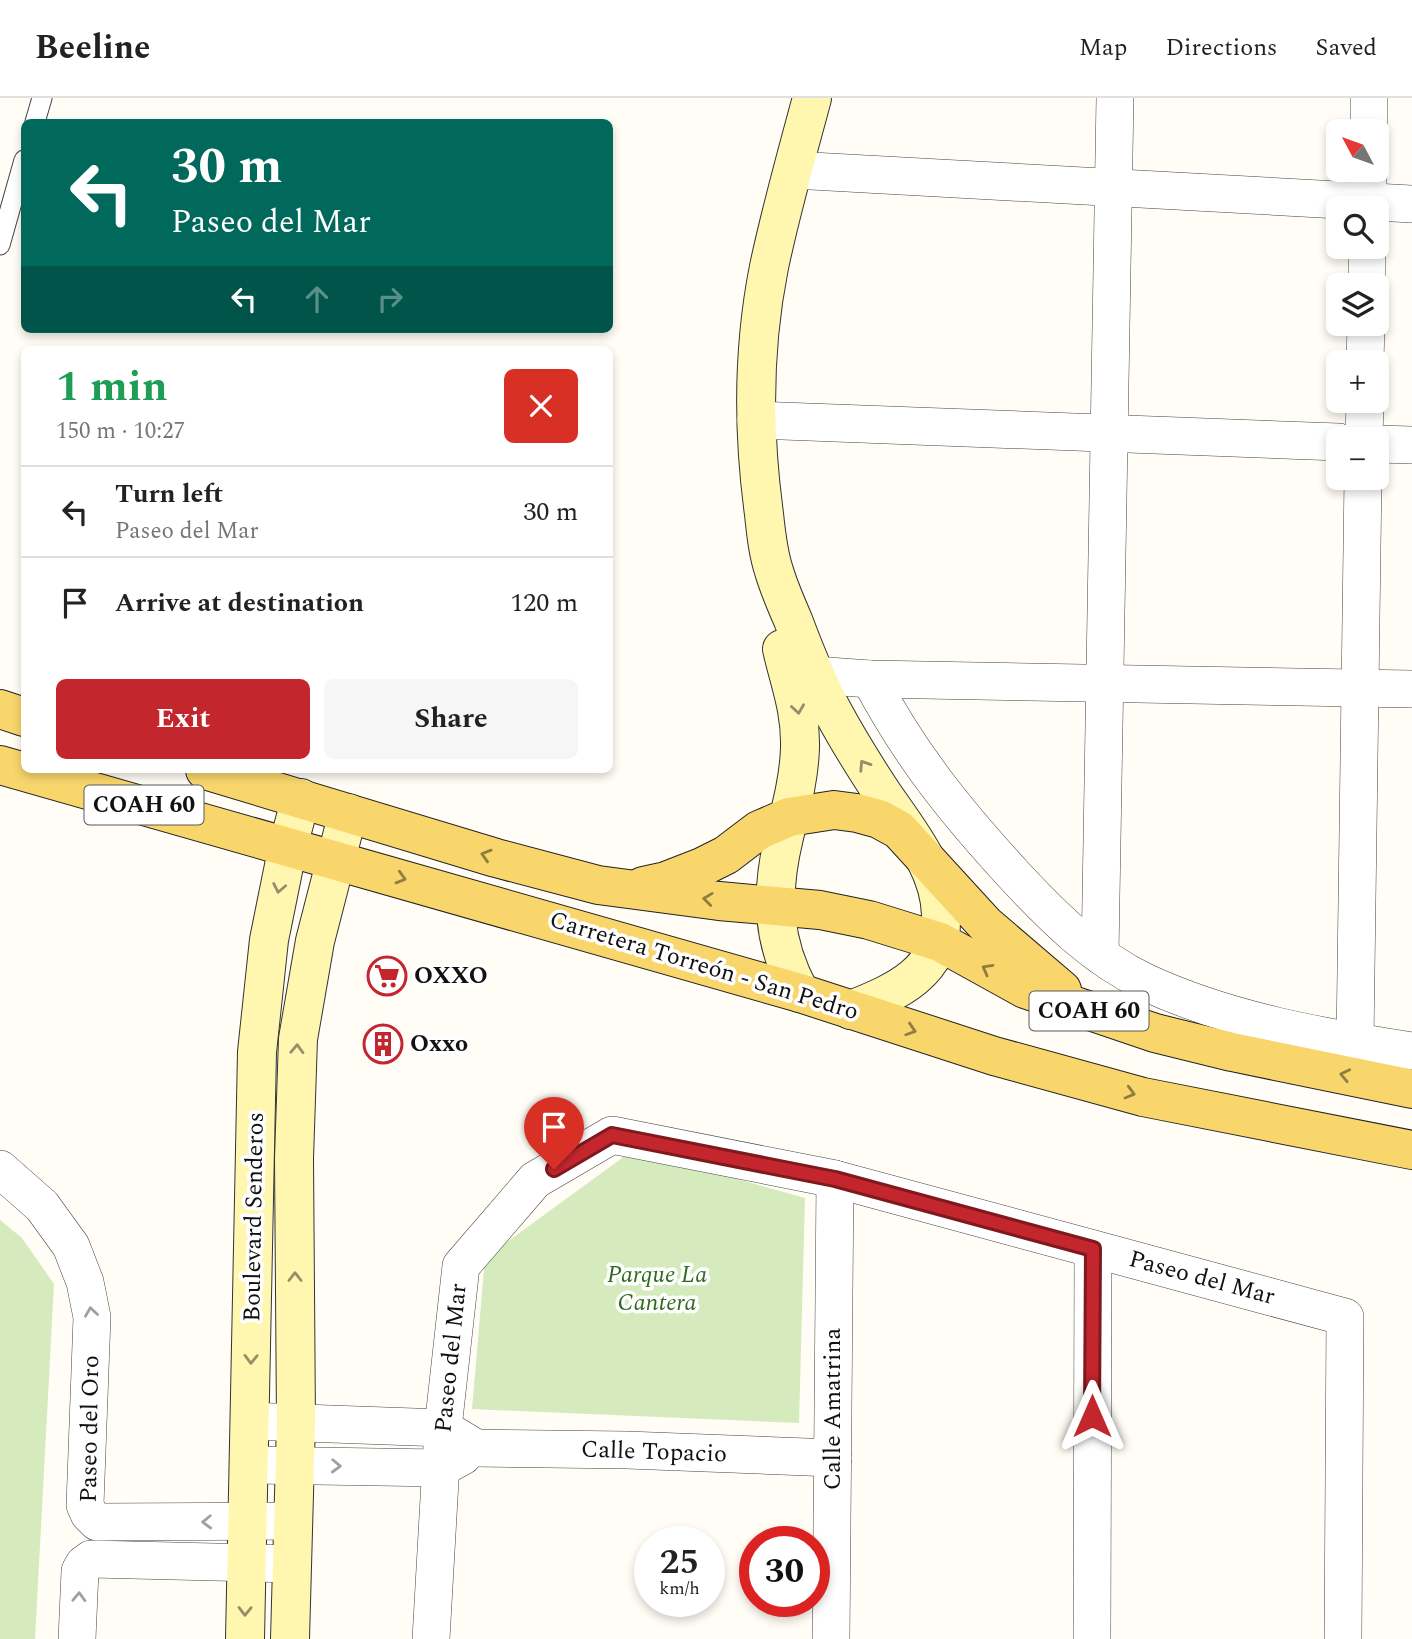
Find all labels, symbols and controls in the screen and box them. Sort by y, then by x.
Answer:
text: Beeline [35,23,150,73]
text: Map [1079,30,1127,66]
text: Directions [1165,30,1277,66]
text: Saved [1315,30,1377,66]
north arrow [1326,119,1390,182]
map controls [1326,119,1389,490]
text: 30 m [171,130,282,205]
icon: left [56,147,147,238]
button: search [1326,196,1389,259]
text: Paseo del Mar [171,198,371,247]
button: layers [1326,273,1389,336]
icon: left [225,280,263,318]
icon: ahead [298,280,336,318]
icon: right [371,280,409,318]
button: + [1326,350,1389,413]
text: 1 min [56,356,168,419]
button: close [504,369,578,443]
text: 150 m · 10:27 [56,414,185,449]
button: − [1326,427,1389,490]
text: Turn left [115,474,223,514]
text: 30 m [523,492,578,532]
icon: left [56,493,94,531]
text: Paseo del Mar [115,514,259,549]
text: Arrive at destination [115,583,364,623]
text: 120 m [510,583,578,623]
icon: arrive [56,584,94,622]
button: Exit [56,679,310,759]
button: Share [324,679,578,759]
one-way arrow [790,703,805,715]
one-way arrow [859,760,872,773]
road number: COAH 60 [85,786,204,824]
one-way arrow [480,849,492,863]
one-way arrow [395,869,407,884]
one-way arrow [272,882,287,894]
one-way arrow [702,892,714,907]
street label: Carretera Torreón - San Pedro [545,902,863,1030]
supermarket icon: OXXO [366,955,408,997]
place label: OXXO [414,958,488,994]
one-way arrow [982,964,995,977]
road number: COAH 60 [1030,991,1148,1030]
one-way arrow [905,1021,917,1036]
building icon: Oxxo [362,1023,404,1065]
place label: Oxxo [410,1026,468,1062]
one-way arrow [290,1044,305,1055]
one-way arrow [1339,1069,1351,1084]
one-way arrow [1124,1085,1136,1099]
pin [524,1097,584,1169]
icon: arrive [535,1108,573,1146]
street label: Boulevard Senderos [234,1112,274,1322]
street label: Paseo del Mar [1125,1241,1279,1315]
park label: Parque La Cantera [607,1257,707,1321]
one-way arrow [287,1271,303,1282]
street label: Paseo del Mar [425,1282,477,1434]
one-way arrow [83,1306,98,1318]
street label: Calle Amatrina [815,1328,851,1490]
one-way arrow [243,1354,259,1365]
street label: Paseo del Oro [71,1355,109,1503]
position arrow [1055,1379,1129,1453]
street label: Calle Topacio [580,1431,728,1473]
one-way arrow [331,1459,342,1474]
one-way arrow [202,1514,213,1529]
speed limit sign: 30 [739,1526,830,1617]
text: 25 [660,1536,699,1589]
text: km/h [659,1575,700,1602]
one-way arrow [71,1591,86,1602]
one-way arrow [238,1606,253,1617]

